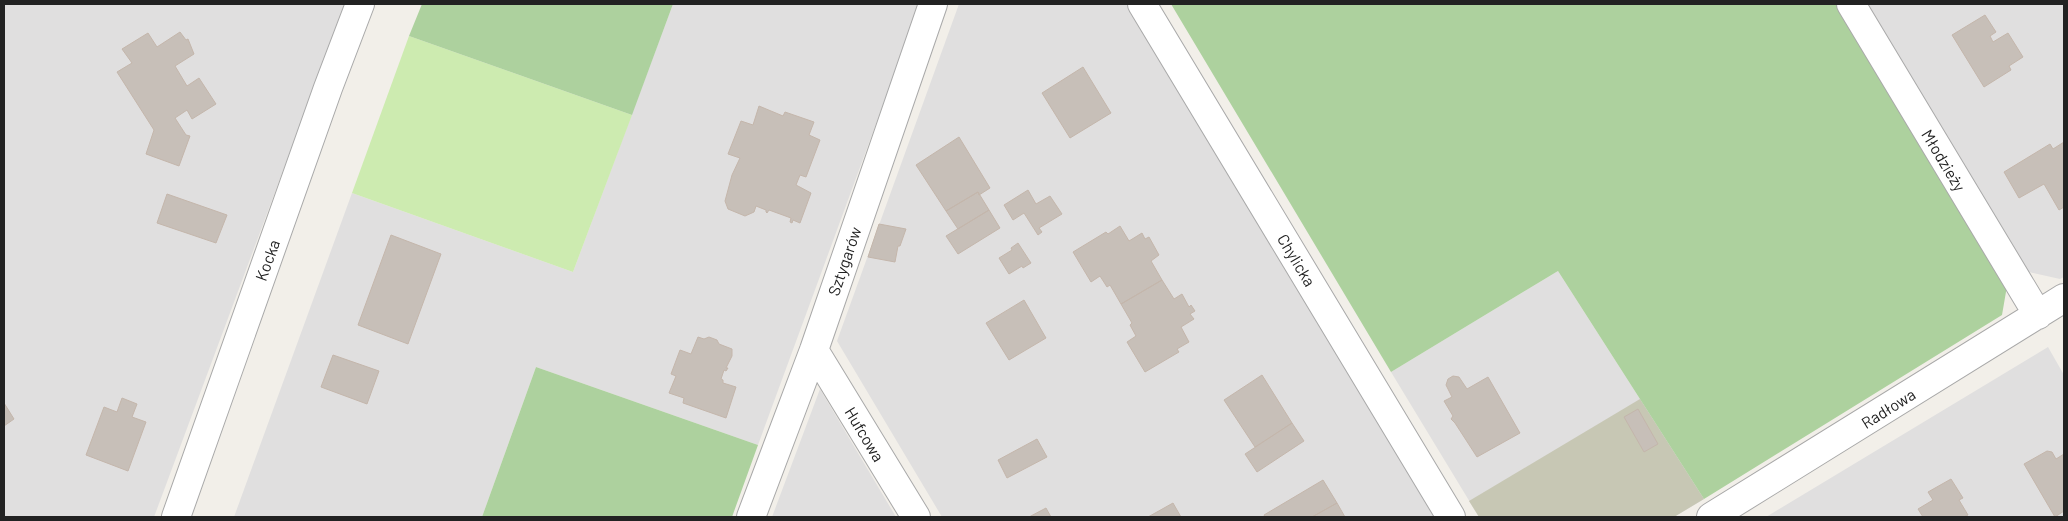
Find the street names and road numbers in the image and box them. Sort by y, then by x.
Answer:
street label: Młodzieży [1918,126,1970,195]
street label: Sztygarów [823,224,865,298]
street label: Chylicka [1274,230,1320,290]
street label: Kocka [251,237,283,283]
street label: Radłowa [1857,384,1919,432]
street label: Hufcowa [841,403,889,465]

